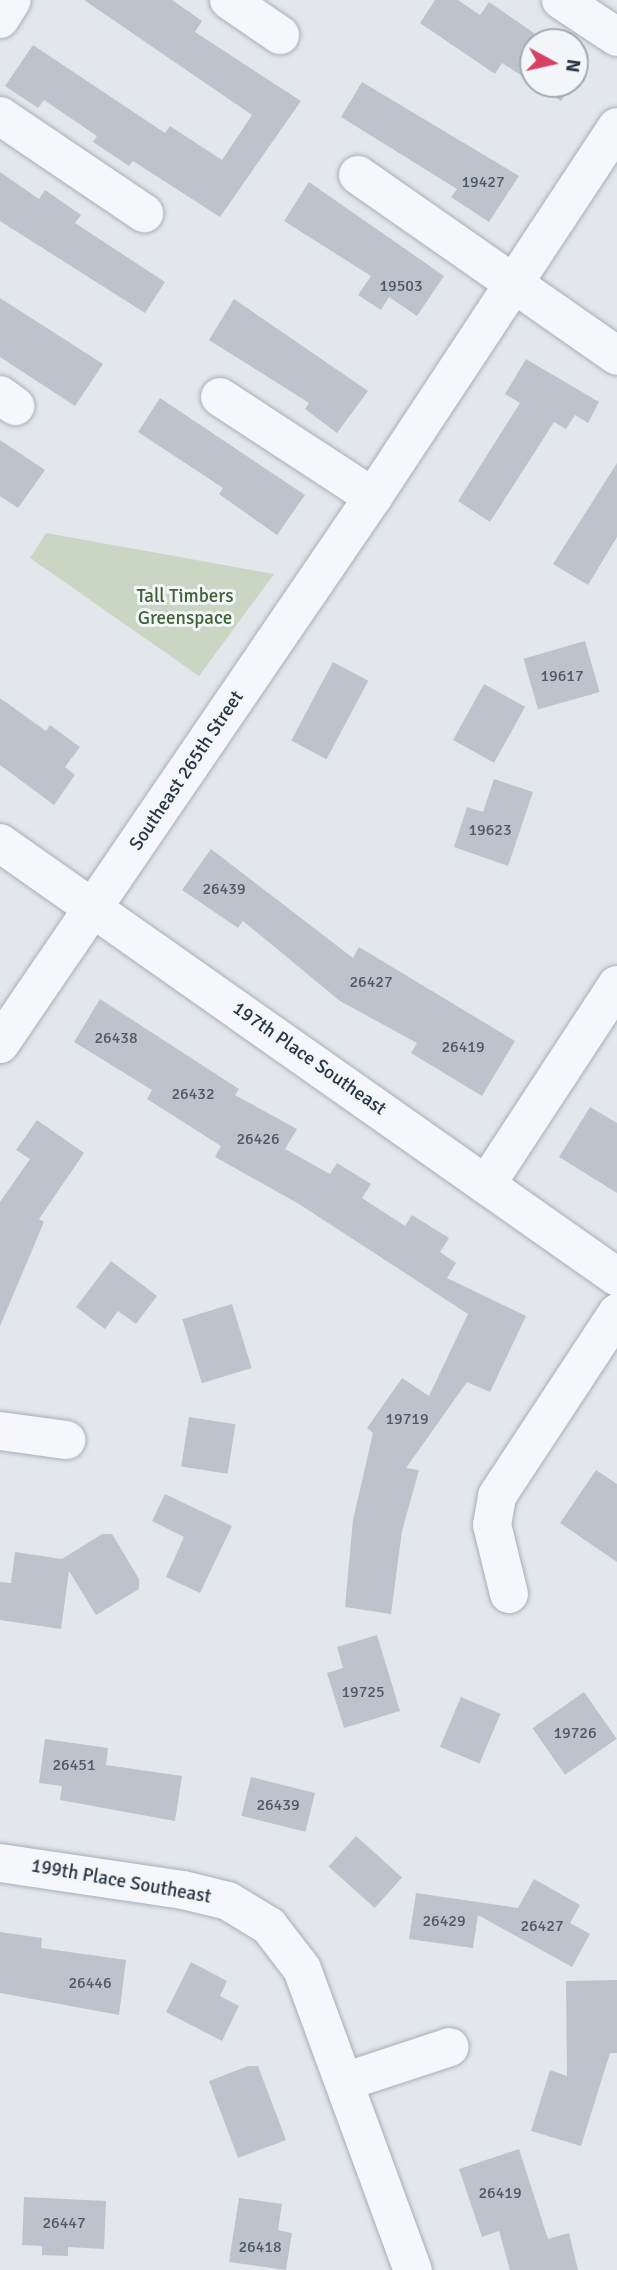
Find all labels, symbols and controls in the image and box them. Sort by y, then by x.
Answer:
north arrow [519,28,589,98]
text: N [560,57,586,74]
house number: 19427 [461,172,505,192]
house number: 19503 [379,276,423,296]
park label: Tall Timbers Greenspace [136,586,234,630]
house number: 19617 [540,666,584,686]
street label: Southeast 265th Street [125,687,249,855]
house number: 19623 [468,820,512,840]
house number: 26439 [202,879,246,899]
house number: 26427 [349,972,393,992]
street label: 197th Place Southeast [228,997,390,1121]
house number: 26438 [94,1028,138,1048]
house number: 26419 [441,1037,485,1057]
house number: 26432 [171,1084,215,1104]
house number: 26426 [236,1129,280,1149]
house number: 19719 [385,1409,429,1429]
house number: 19725 [341,1682,385,1702]
house number: 19726 [553,1723,597,1743]
house number: 26451 [52,1755,96,1775]
house number: 26439 [256,1795,300,1815]
street label: 199th Place Southeast [29,1855,213,1909]
house number: 26429 [422,1911,466,1931]
house number: 26427 [520,1916,564,1936]
house number: 26446 [68,1973,112,1993]
house number: 26419 [478,2183,522,2203]
house number: 26447 [42,2213,86,2233]
house number: 26418 [238,2237,282,2257]

